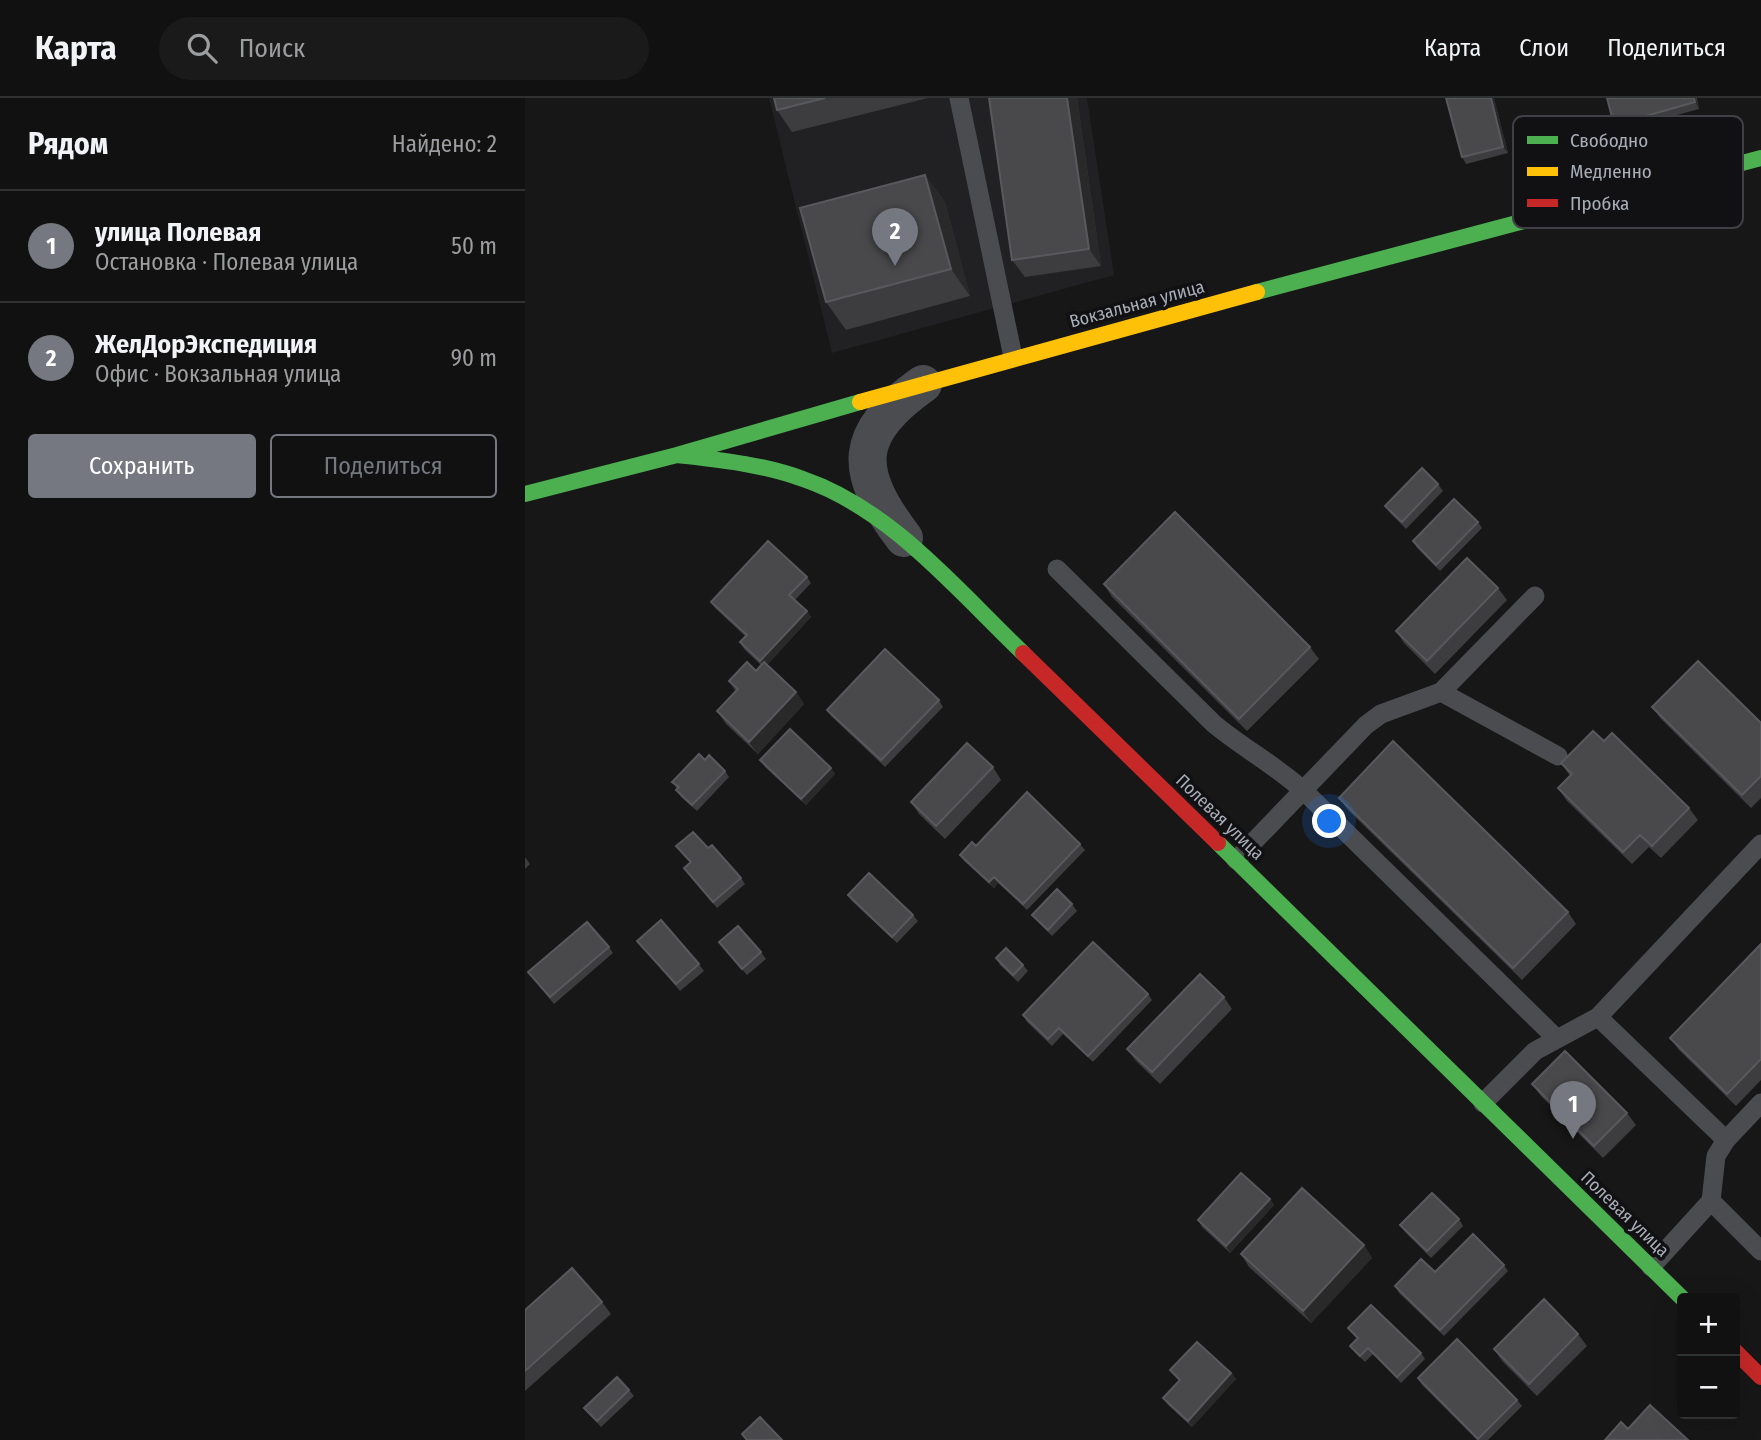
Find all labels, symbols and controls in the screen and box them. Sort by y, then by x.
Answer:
search box [159,17,649,80]
text: Карта [35,28,117,68]
icon: search [183,29,221,67]
text: Поиск [239,33,305,64]
text: Карта [1424,34,1481,62]
text: Слои [1519,34,1569,62]
text: Поделиться [1607,34,1726,62]
legend [1513,116,1743,228]
text: Рядом [28,126,108,162]
text: Свободно [1570,129,1648,152]
text: Найдено: 2 [392,130,497,158]
text: Медленно [1570,160,1652,183]
text: Пробка [1570,192,1629,215]
pin: 2 [872,208,918,266]
text: улица Полевая [95,217,261,248]
text: 1 [46,232,56,260]
text: 50 m [451,232,497,260]
text: Остановка · Полевая улица [95,248,358,276]
street label: Вокзальная улица [1067,275,1207,333]
text: ЖелДорЭкспедиция [95,329,317,360]
text: 2 [46,344,56,372]
text: 90 m [451,344,497,372]
text: Офис · Вокзальная улица [95,360,341,388]
button: Сохранить [28,434,256,498]
button: Поделиться [270,434,497,498]
street label: Полевая улица [1171,769,1269,865]
your location [1312,804,1346,838]
pin: 1 [1550,1081,1596,1139]
street label: Полевая улица [1576,1166,1674,1262]
map controls [1677,1293,1740,1419]
button: + [1677,1293,1740,1356]
button: − [1677,1356,1740,1419]

